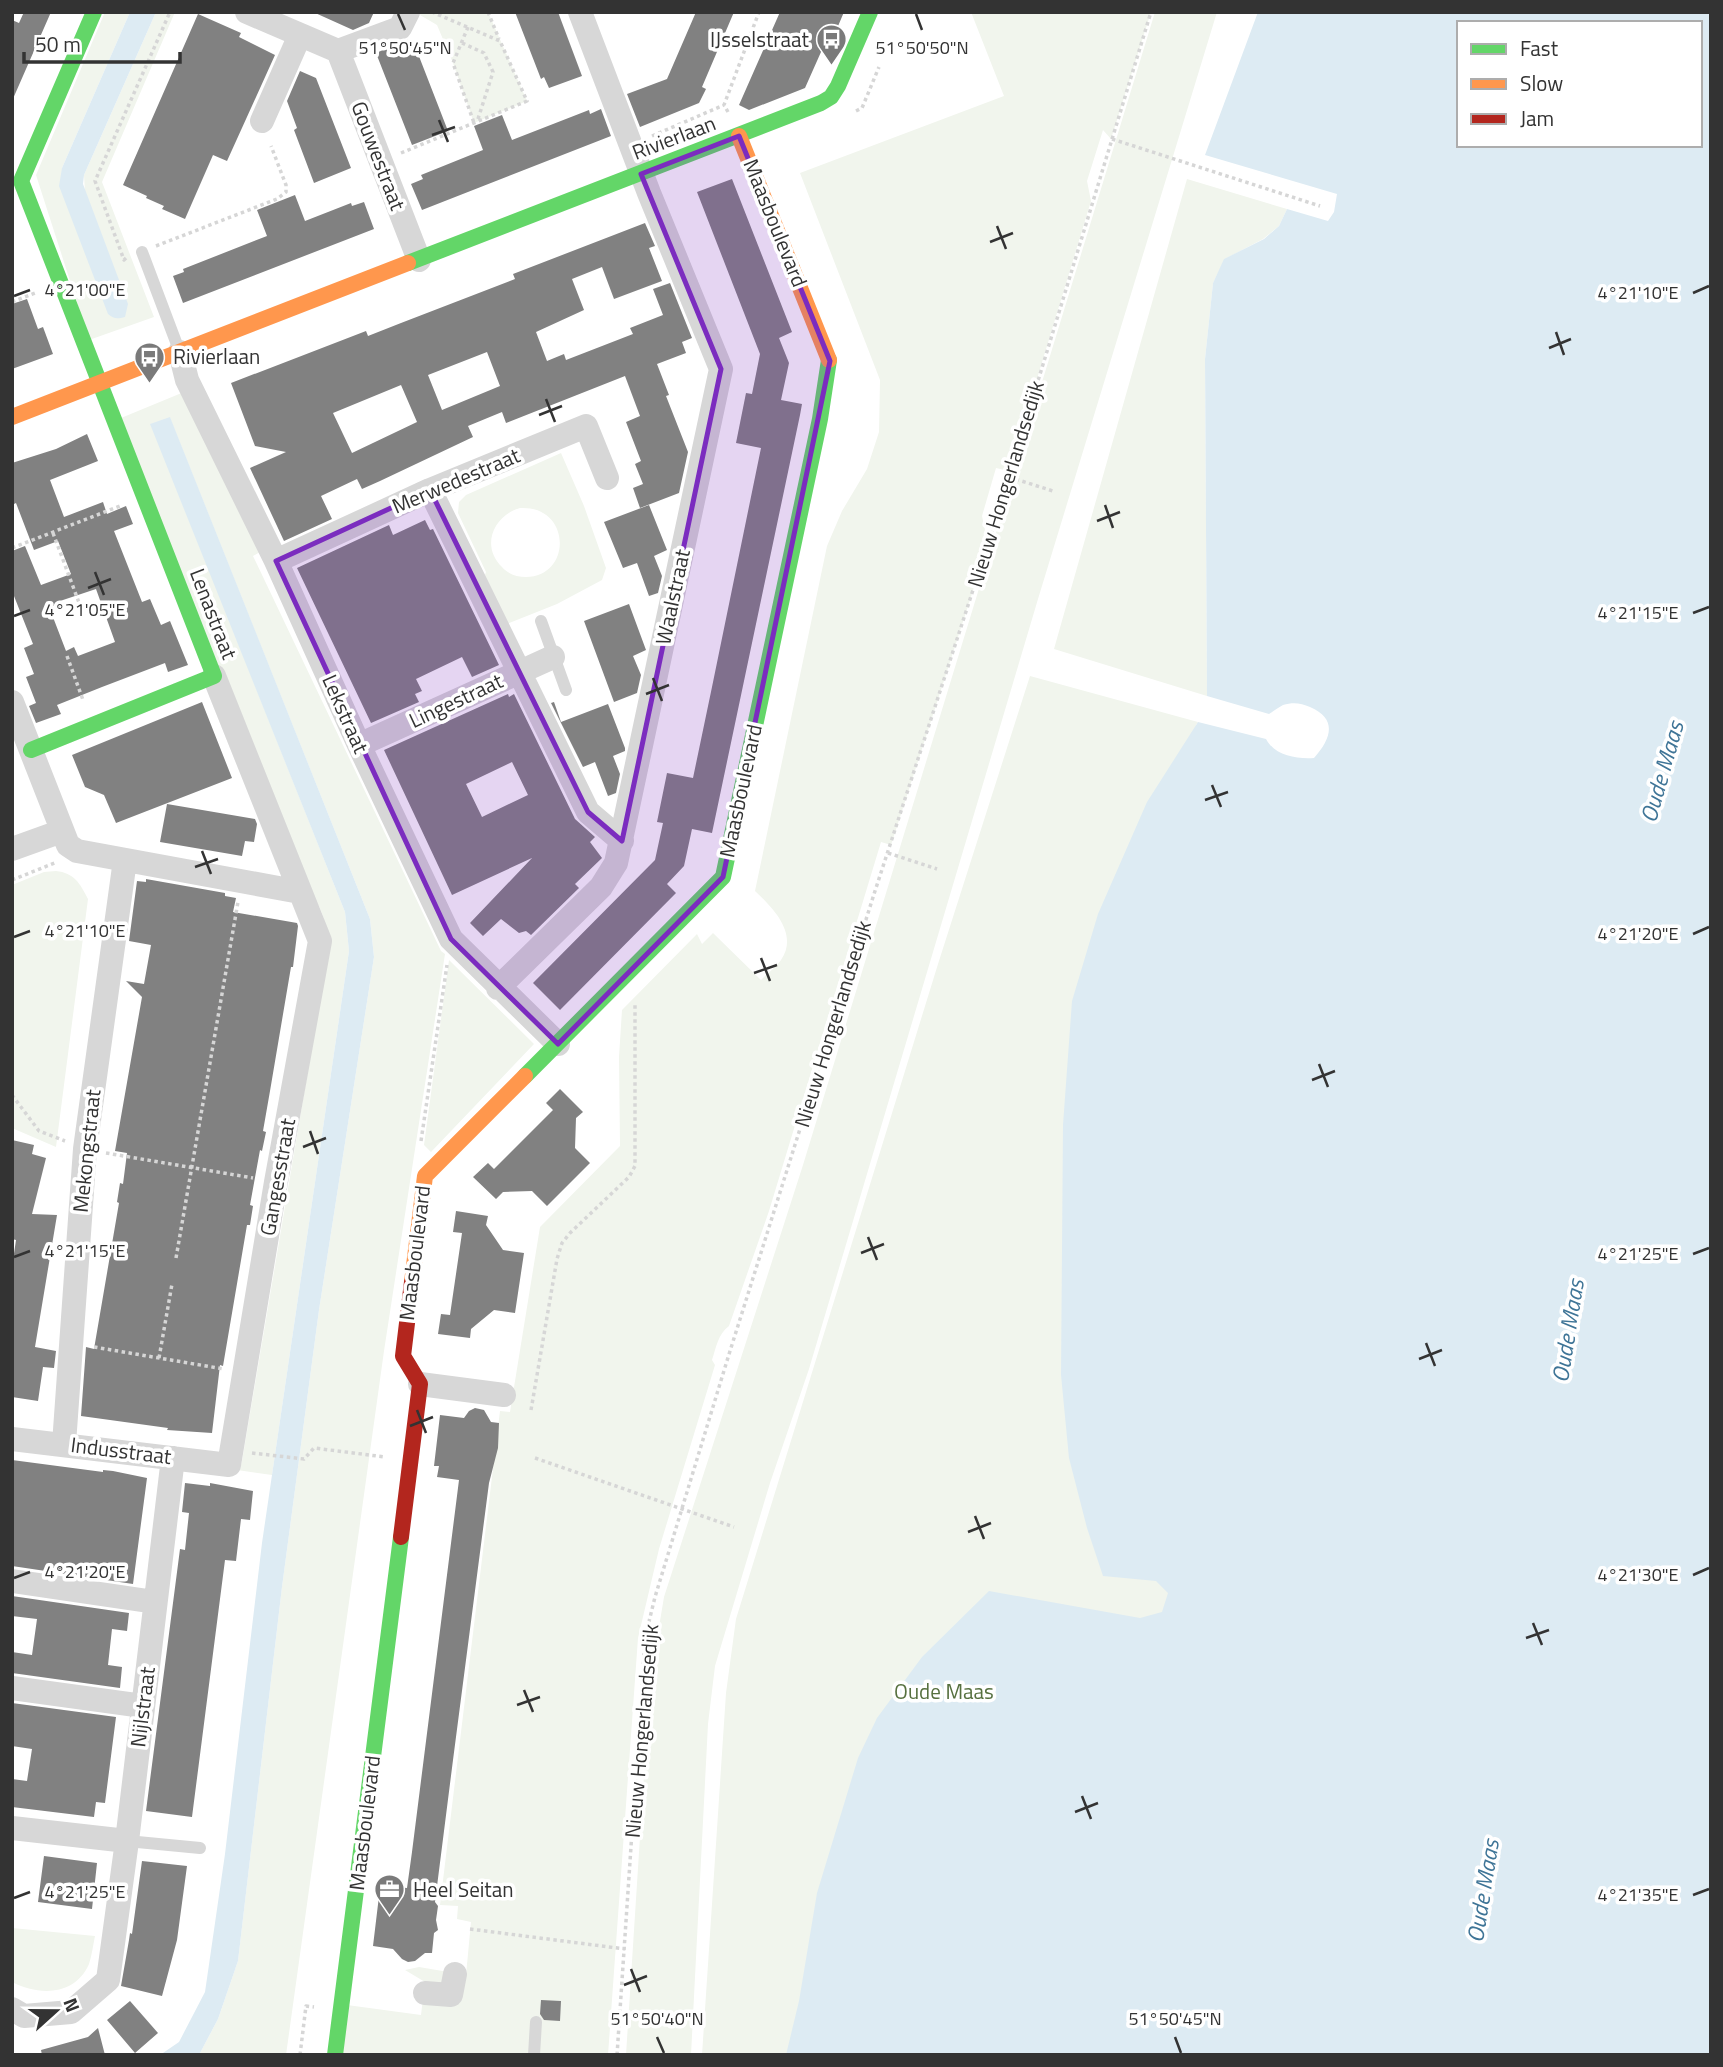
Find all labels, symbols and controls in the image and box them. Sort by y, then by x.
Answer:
scale bar [24,21,180,65]
legend [1457,21,1702,147]
place label: IJsselstraat [710,23,810,55]
bus stop icon: IJsselstraat [815,23,849,67]
text: 50 m [35,28,81,60]
text: Fast [1520,32,1559,64]
text: 51°50'45"N [358,34,452,61]
text: 51°50'50"N [875,34,969,61]
text: Slow [1520,67,1563,99]
street label: Gouwestraat [343,96,415,215]
text: Jam [1520,102,1554,134]
street label: Rivierlaan [627,106,720,168]
street label: Maasboulevard [736,154,816,291]
text: 4°21'00"E [45,276,125,303]
text: 4°21'10"E [1598,279,1678,306]
bus stop icon: Rivierlaan [133,340,167,384]
place label: Rivierlaan [173,340,260,372]
street label: Nieuw Hongerlandsedijk [958,376,1052,591]
street label: Merwedestraat [387,438,525,521]
street label: Waalstraat [646,545,698,648]
street label: Lenastraat [182,563,246,664]
text: 4°21'05"E [45,596,125,623]
text: 4°21'15"E [1598,599,1678,626]
street label: Lingestraat [403,664,508,736]
street label: Lekstraat [314,669,378,759]
water label: Oude Maas [1630,715,1693,827]
street label: Maasboulevard [710,721,770,860]
street label: Nieuw Hongerlandsedijk [785,916,879,1131]
text: 4°21'10"E [45,917,125,944]
text: 4°21'20"E [1598,920,1678,947]
street label: Mekongstraat [64,1087,108,1214]
street label: Gangesstraat [251,1115,303,1238]
street label: Maasboulevard [390,1184,438,1322]
text: 4°21'15"E [45,1237,125,1264]
text: 4°21'25"E [1598,1240,1678,1267]
water label: Oude Maas [1542,1275,1593,1385]
street label: Indusstraat [69,1428,174,1472]
text: 4°21'20"E [45,1558,125,1585]
text: 4°21'30"E [1598,1561,1678,1588]
street label: Nieuw Hongerlandsedijk [616,1623,666,1839]
street label: Nijlstraat [121,1664,163,1749]
park label: Oude Maas [894,1675,994,1707]
street label: Maasboulevard [340,1754,388,1892]
water label: Oude Maas [1457,1835,1508,1945]
office icon: Heel Seitan [373,1873,407,1917]
place label: Heel Seitan [413,1873,514,1905]
text: 4°21'25"E [45,1878,125,1905]
text: 4°21'35"E [1598,1881,1678,1908]
north arrow [21,1976,91,2046]
text: N [56,1993,88,2016]
text: 51°50'40"N [610,2005,704,2032]
text: 51°50'45"N [1128,2005,1222,2032]

